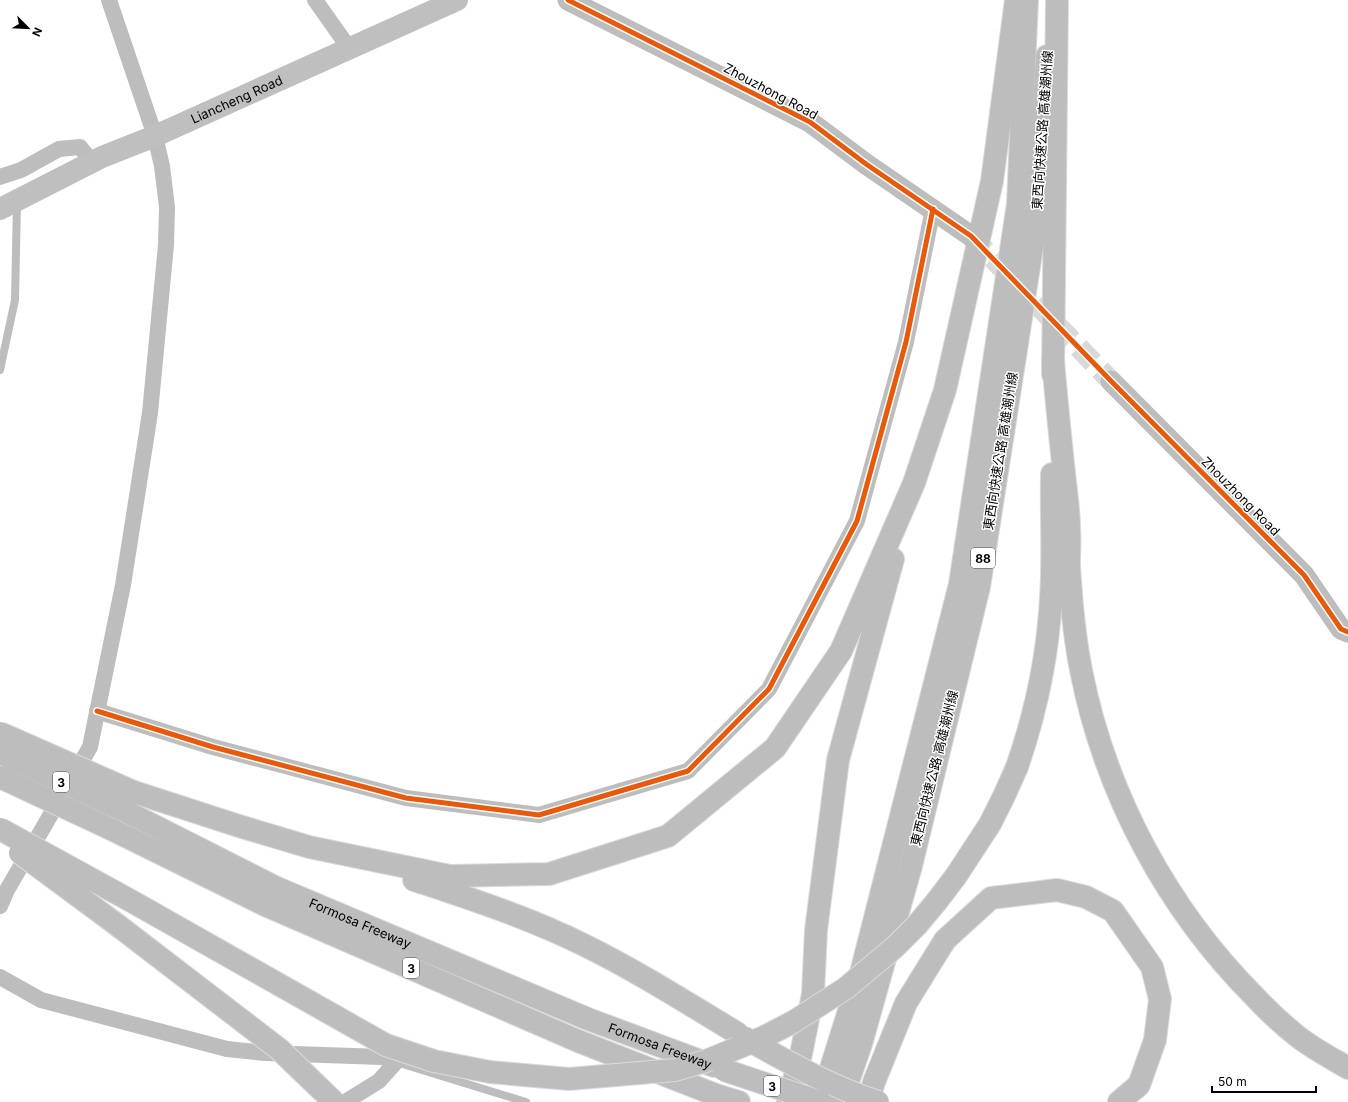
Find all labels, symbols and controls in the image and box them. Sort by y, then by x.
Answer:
north arrow [8,8,48,48]
text: N [29,25,45,39]
street label: 東西向快速公路 高雄潮州線 [1028,50,1056,210]
street label: Zhouzhong Road [721,59,821,123]
street label: Liancheng Road [188,72,285,127]
street label: 東西向快速公路 高雄潮州線 [980,371,1020,531]
street label: Zhouzhong Road [1198,453,1284,539]
road number: 88 [971,548,995,568]
street label: 東西向快速公路 高雄潮州線 [907,689,961,847]
road number: 3 [53,772,69,792]
street label: Formosa Freeway [307,895,414,952]
road number: 3 [403,958,419,978]
street label: Formosa Freeway [606,1019,714,1072]
scale bar [1212,1068,1316,1094]
text: 50 m [1218,1074,1247,1089]
road number: 3 [764,1076,780,1096]

